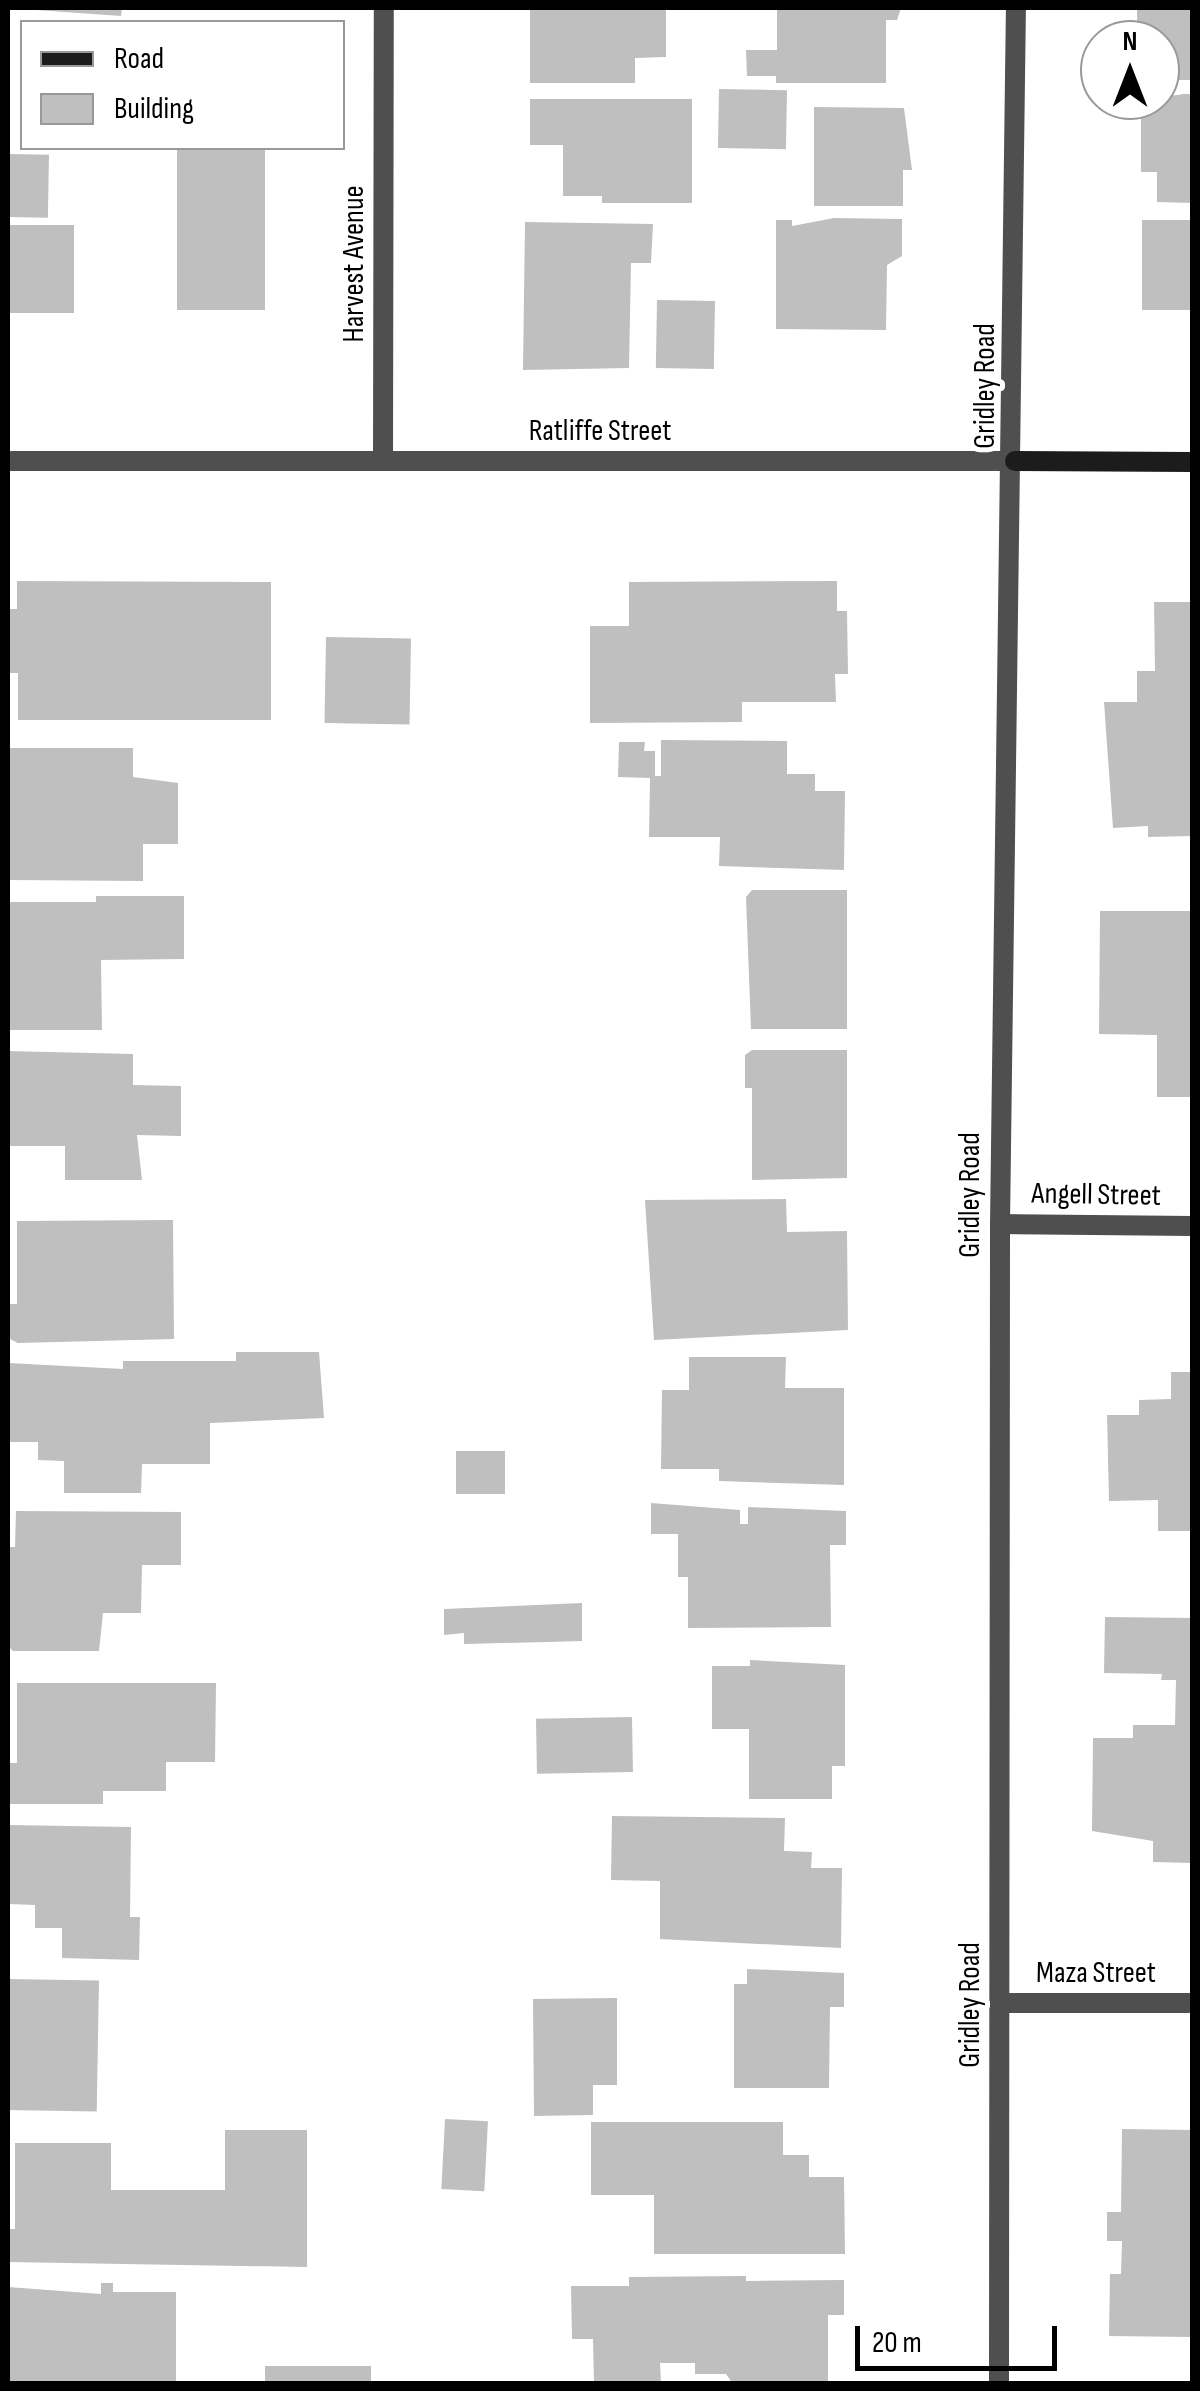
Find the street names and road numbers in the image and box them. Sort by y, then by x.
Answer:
street label: Harvest Avenue [336,185,372,343]
street label: Gridley Road [967,323,1003,449]
street label: Ratliffe Street [529,413,671,449]
street label: Gridley Road [952,1132,988,1258]
street label: Angell Street [1031,1176,1161,1214]
street label: Gridley Road [952,1942,988,2068]
street label: Maza Street [1036,1955,1156,1991]

